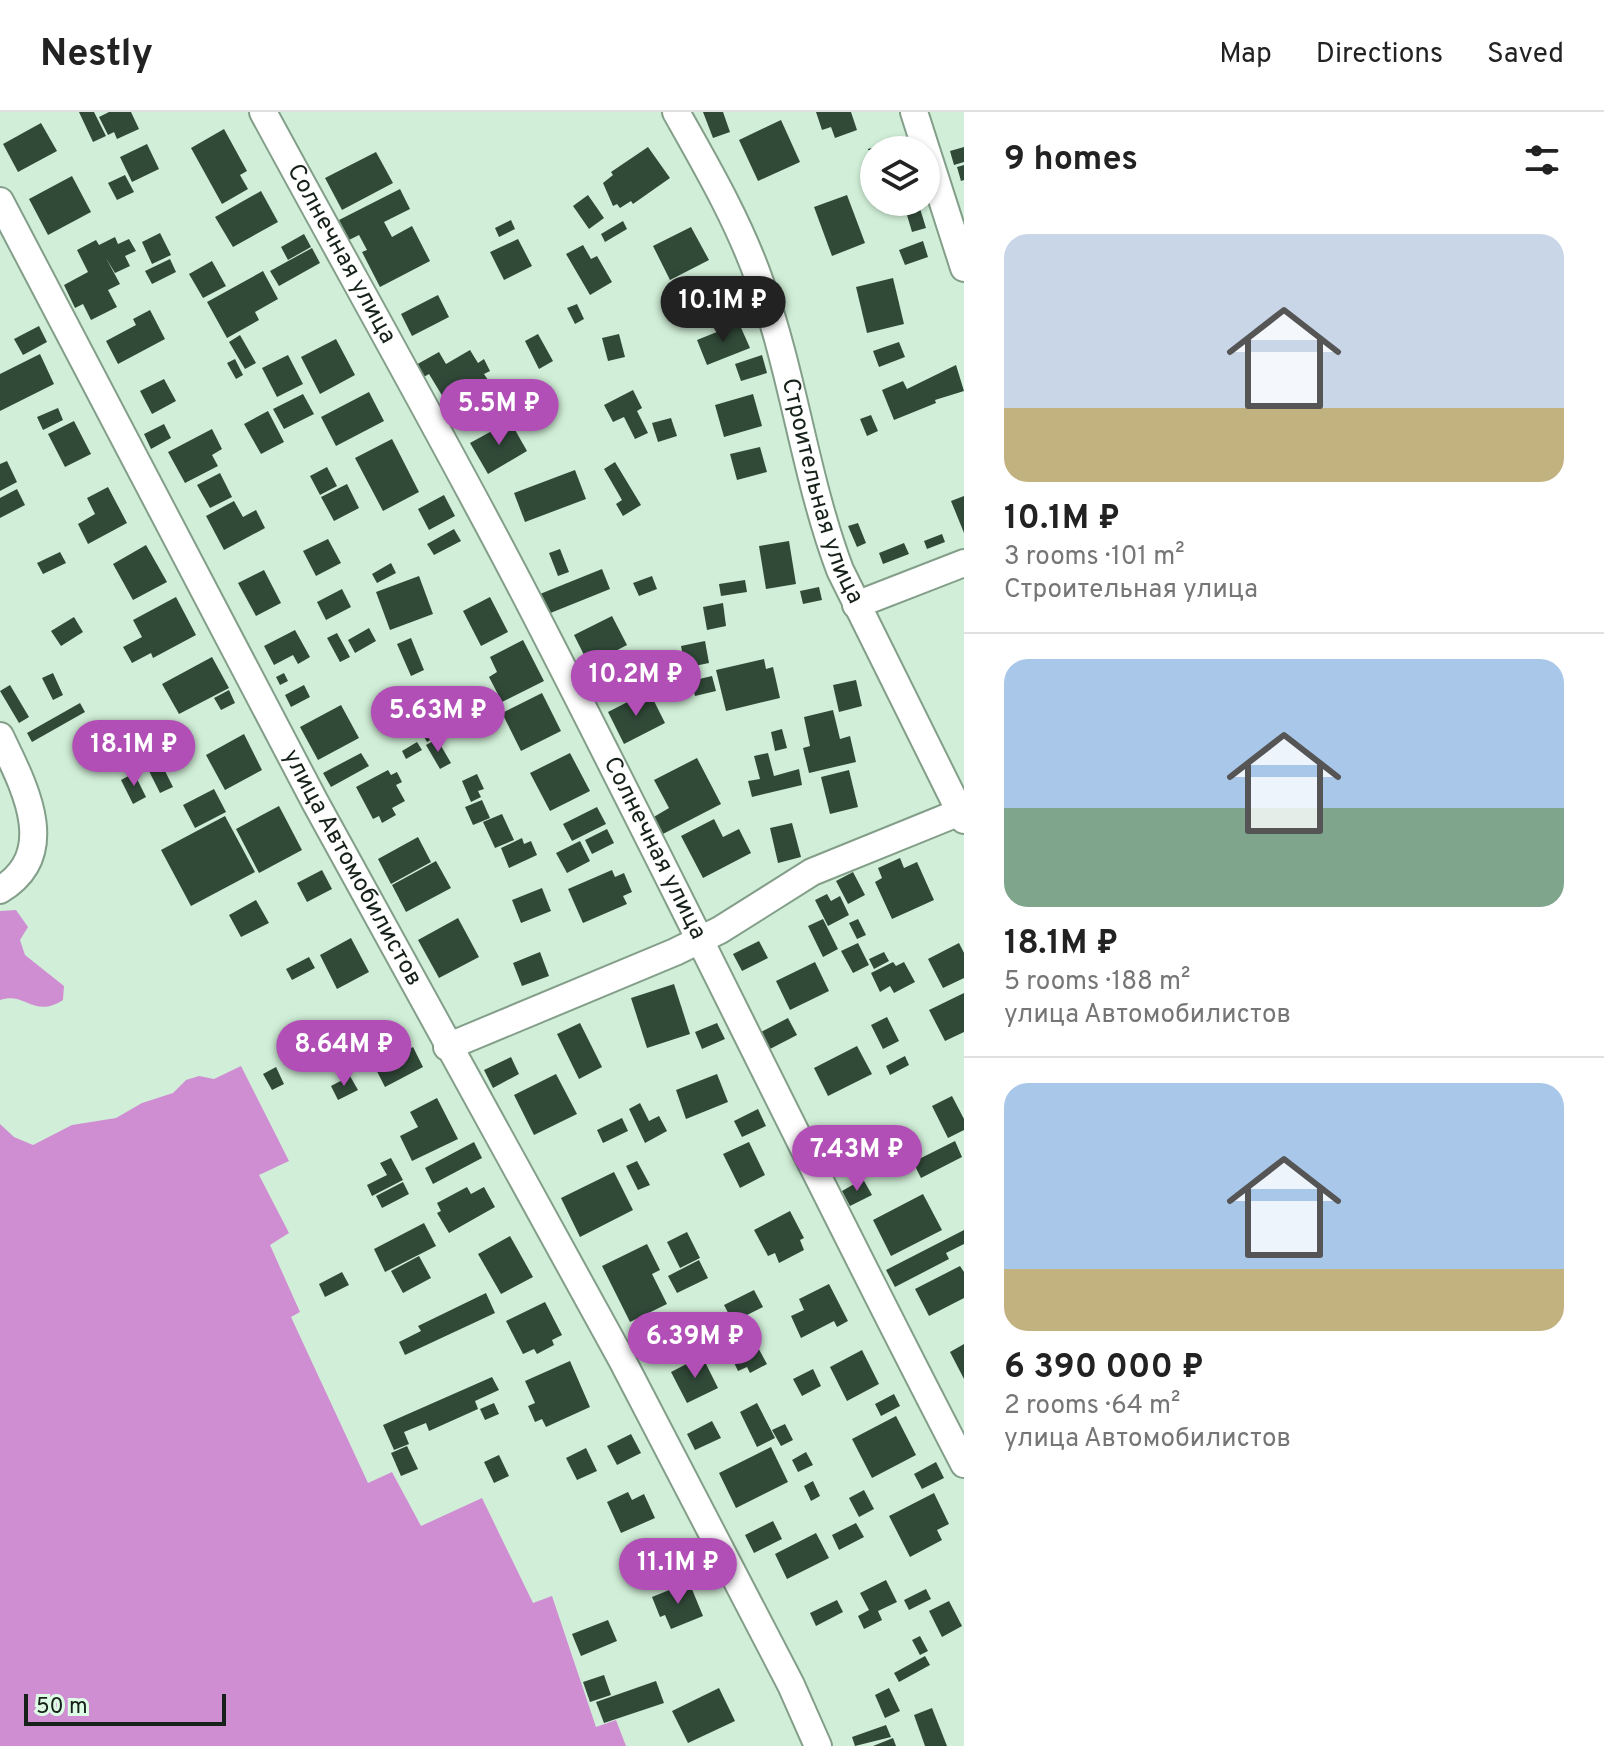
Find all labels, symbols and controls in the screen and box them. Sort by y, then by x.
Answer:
text: Nestly [40,31,153,80]
text: Map [1219,37,1272,73]
text: Directions [1316,37,1443,73]
text: Saved [1487,37,1564,73]
map controls [860,136,940,216]
button: layers [860,136,940,216]
icon: filters [1520,138,1564,182]
text: 9 homes [1004,139,1138,182]
street label: Солнечная улица [279,159,402,349]
pin: 10.1M ₽ [649,276,797,344]
text: 10.1M ₽ [679,285,767,318]
icon: home [1212,286,1356,430]
street label: Строительная улица [774,375,870,609]
pin: 5.5M ₽ [434,379,564,447]
text: 5.5M ₽ [458,388,540,421]
text: 10.1M ₽ [1004,498,1120,541]
text: 3 rooms · 101 m² [1004,541,1185,574]
text: Строительная улица [1004,574,1258,607]
pin: 10.2M ₽ [562,650,710,718]
text: 10.2M ₽ [589,659,683,692]
pin: 5.63M ₽ [364,686,512,754]
text: 5.63M ₽ [389,695,487,728]
icon: home [1212,711,1356,855]
pin: 18.1M ₽ [60,720,208,788]
text: 18.1M ₽ [90,729,178,762]
street label: улица Автомобилистов [275,744,428,991]
street label: Солнечная улица [596,752,712,945]
text: 18.1M ₽ [1004,923,1118,966]
text: 5 rooms · 188 m² [1004,966,1190,999]
text: улица Автомобилистов [1004,999,1291,1032]
pin: 8.64M ₽ [270,1020,418,1088]
text: 8.64M ₽ [294,1029,394,1062]
pin: 7.43M ₽ [783,1125,931,1193]
text: 7.43M ₽ [810,1134,904,1167]
icon: home [1212,1135,1356,1279]
pin: 6.39M ₽ [621,1312,769,1380]
text: 6.39M ₽ [646,1321,744,1354]
text: 6 390 000 ₽ [1004,1347,1204,1390]
text: 2 rooms · 64 m² [1004,1390,1180,1423]
text: улица Автомобилистов [1004,1423,1291,1456]
pin: 11.1M ₽ [604,1538,752,1606]
text: 11.1M ₽ [637,1547,719,1580]
scale bar [24,1690,226,1726]
text: 50 m [36,1694,88,1721]

